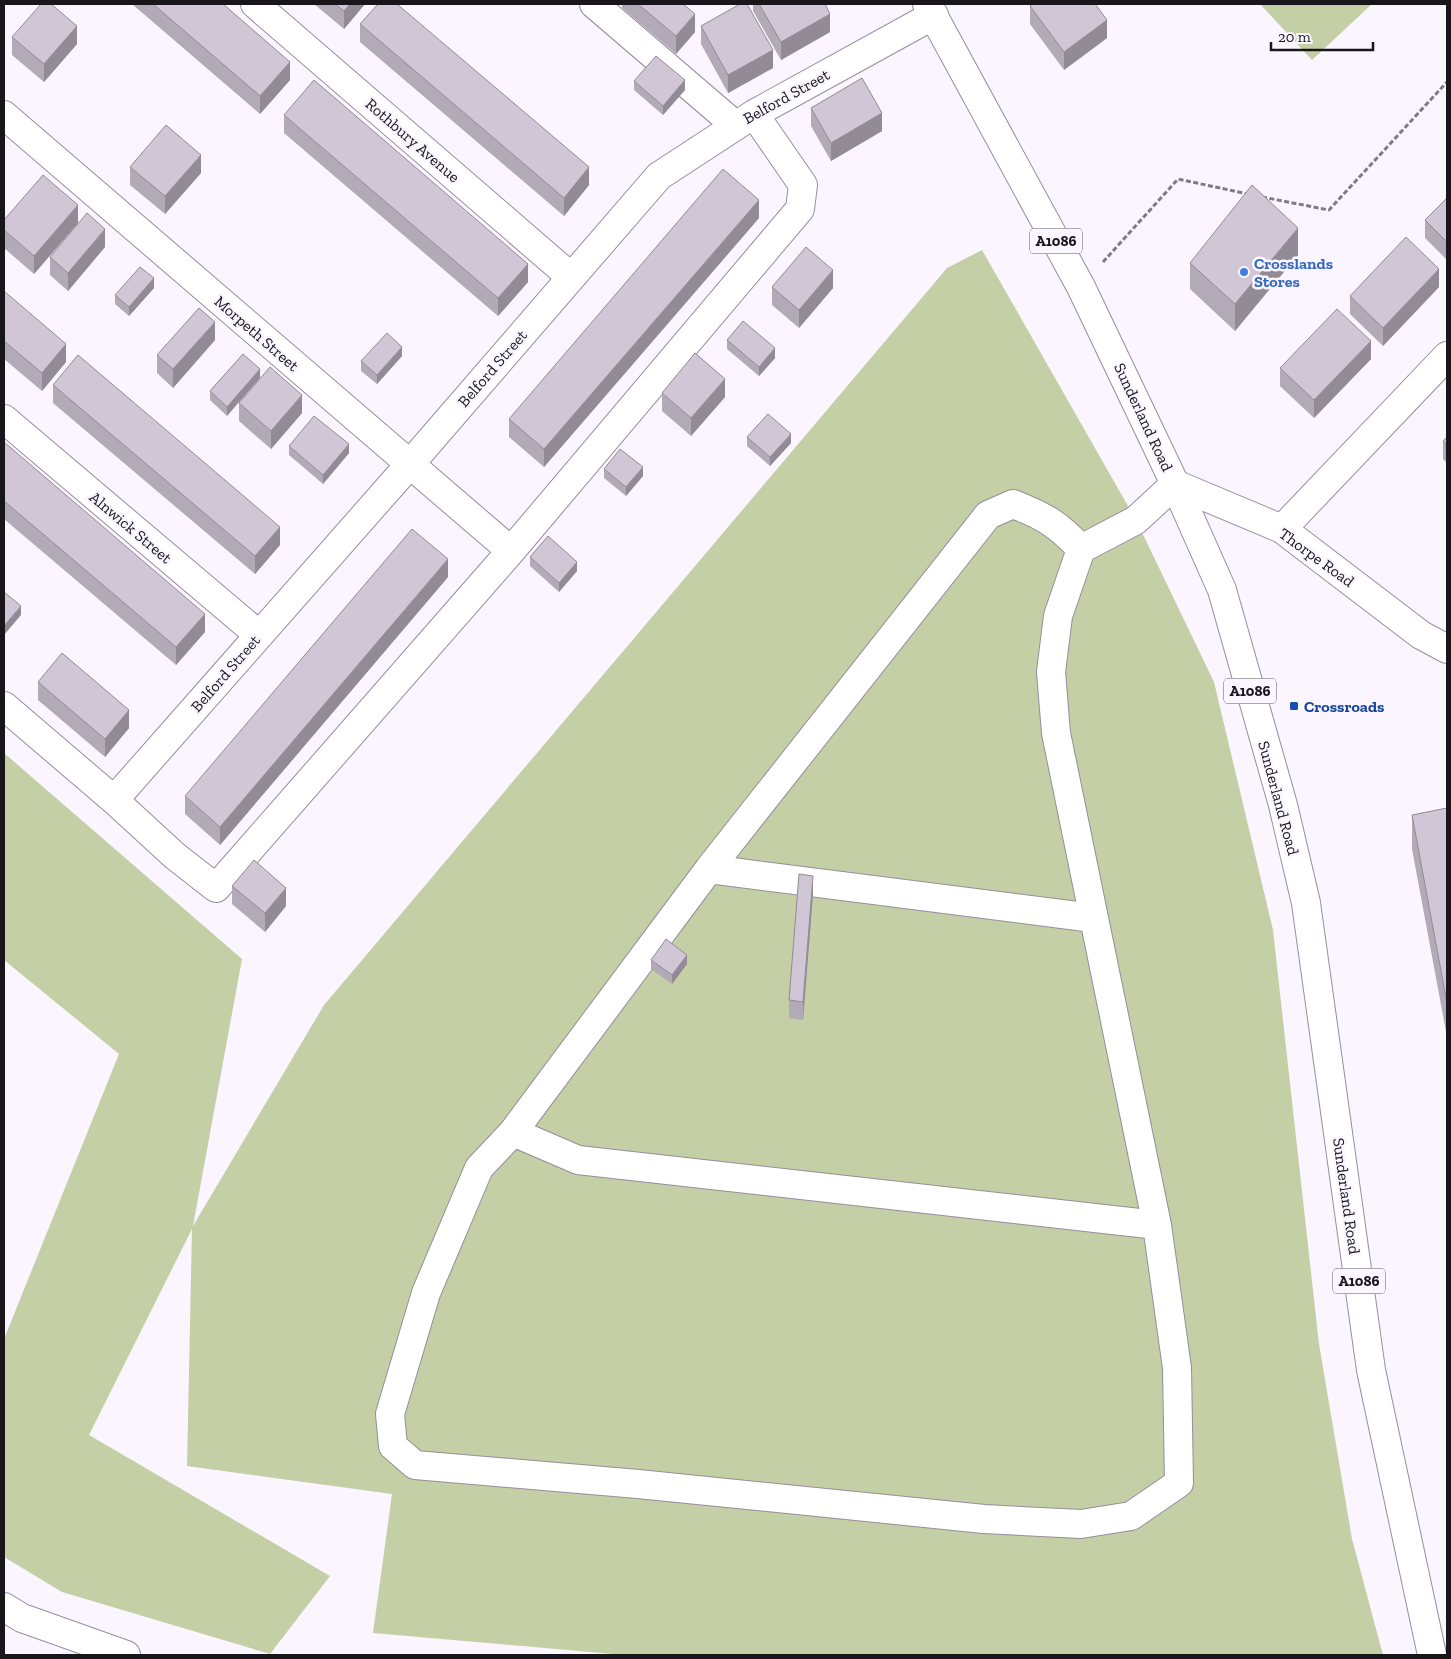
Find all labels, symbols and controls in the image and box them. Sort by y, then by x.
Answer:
scale bar [1271,20,1374,52]
text: 20 m [1278,28,1311,46]
street label: Belford Street [740,65,833,128]
street label: Rothbury Avenue [362,94,464,186]
road number: A1086 [1030,228,1082,254]
place label: Crosslands Stores [1254,254,1333,291]
marker: Crosslands Stores [1238,266,1250,278]
street label: Morpeth Street [211,292,303,375]
street label: Belford Street [454,326,531,411]
street label: Sunderland Road [1110,360,1177,475]
street label: Alnwick Street [86,487,176,567]
street label: Thorpe Road [1275,524,1358,591]
street label: Belford Street [187,631,264,716]
road number: A1086 [1224,678,1276,704]
place label: Crossroads [1304,697,1384,716]
marker: Crossroads [1288,700,1300,712]
street label: Sunderland Road [1254,739,1303,858]
street label: Sunderland Road [1329,1137,1364,1256]
road number: A1086 [1333,1268,1385,1294]

